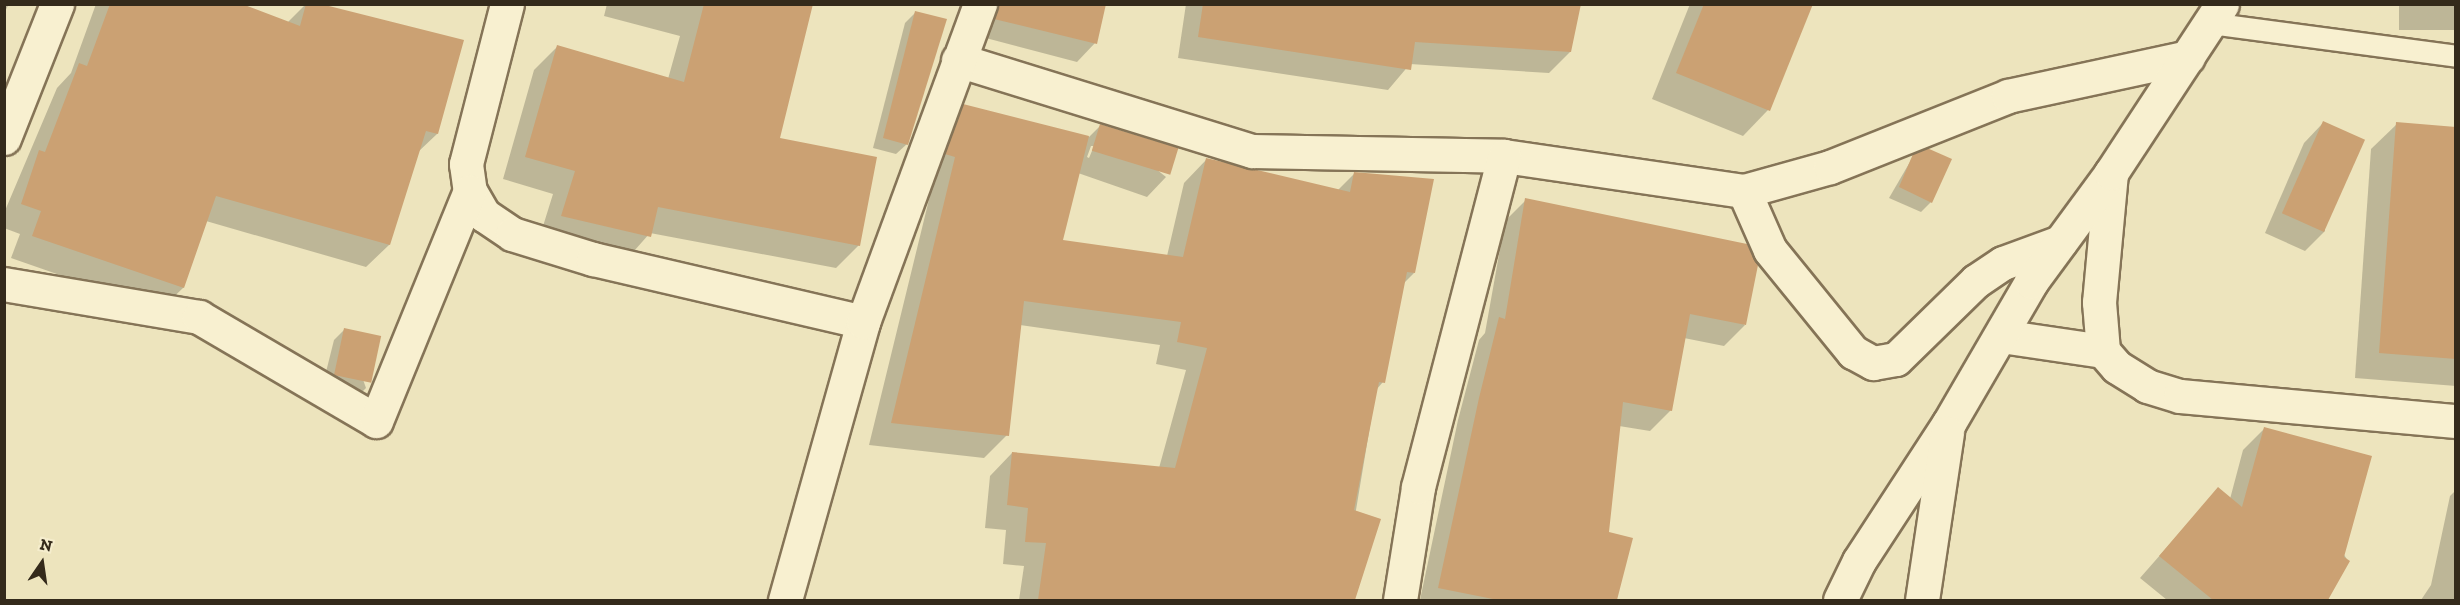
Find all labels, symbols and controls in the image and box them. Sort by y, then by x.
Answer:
north arrow [12,533,72,593]
text: N [38,534,54,556]

